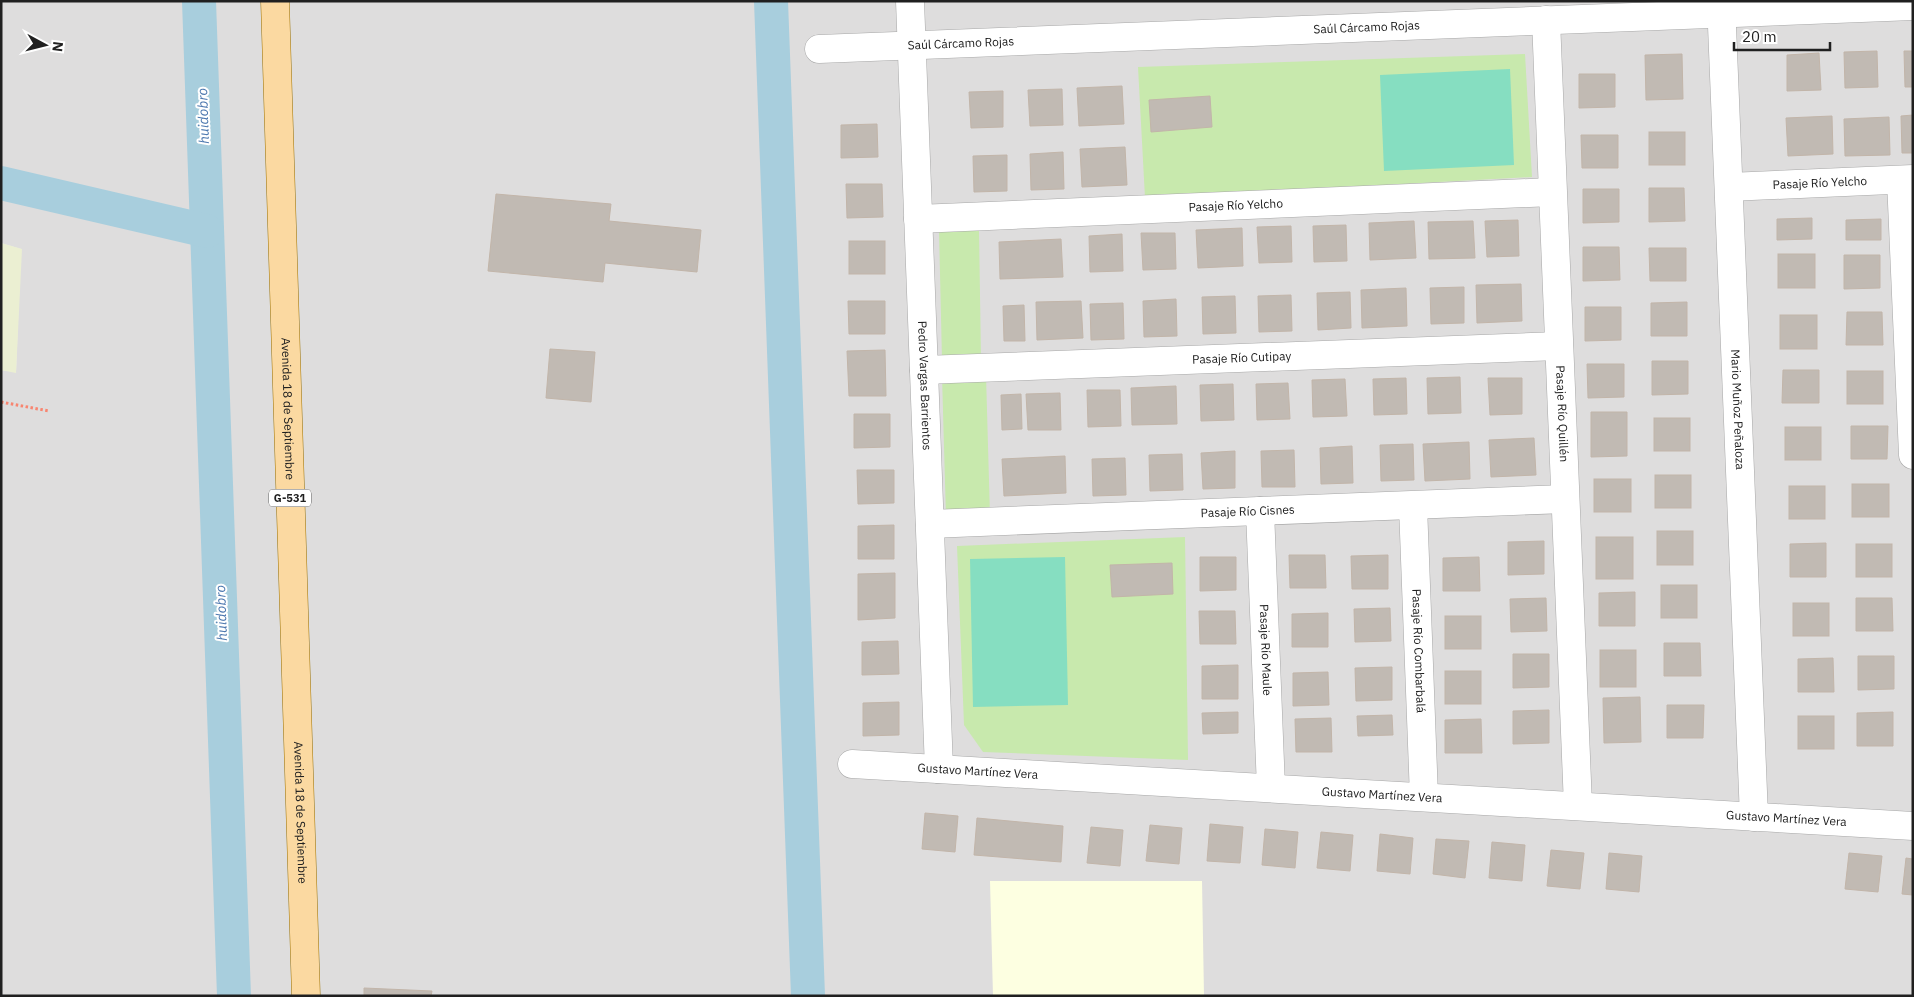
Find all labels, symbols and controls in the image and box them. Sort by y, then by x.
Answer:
street label: Saúl Cárcamo Rojas [1313,17,1420,37]
north arrow [20,20,70,70]
scale bar [1734,20,1830,52]
text: 20 m [1742,27,1777,46]
street label: Saúl Cárcamo Rojas [907,33,1015,53]
text: N [48,40,67,53]
water label: huidobro [193,87,213,144]
street label: Pasaje Río Yelcho [1772,173,1868,192]
street label: Pasaje Río Yelcho [1188,195,1284,214]
street label: Pedro Vargas Barrientos [915,321,935,451]
street label: Avenida 18 de Septiembre [278,337,298,481]
street label: Pasaje Río Cutipay [1192,348,1292,367]
street label: Mario Muñoz Peñaloza [1728,349,1748,471]
street label: Pasaje Río Quillén [1553,365,1572,462]
road number: G-531 [269,489,311,506]
street label: Pasaje Río Cisnes [1200,502,1295,520]
water label: huidobro [211,584,231,641]
street label: Pasaje Río Combarbalá [1409,589,1429,714]
street label: Pasaje Río Maule [1257,604,1275,696]
street label: Avenida 18 de Septiembre [291,741,311,884]
street label: Gustavo Martínez Vera [917,760,1039,782]
street label: Gustavo Martínez Vera [1321,783,1443,806]
street label: Gustavo Martínez Vera [1726,807,1848,829]

